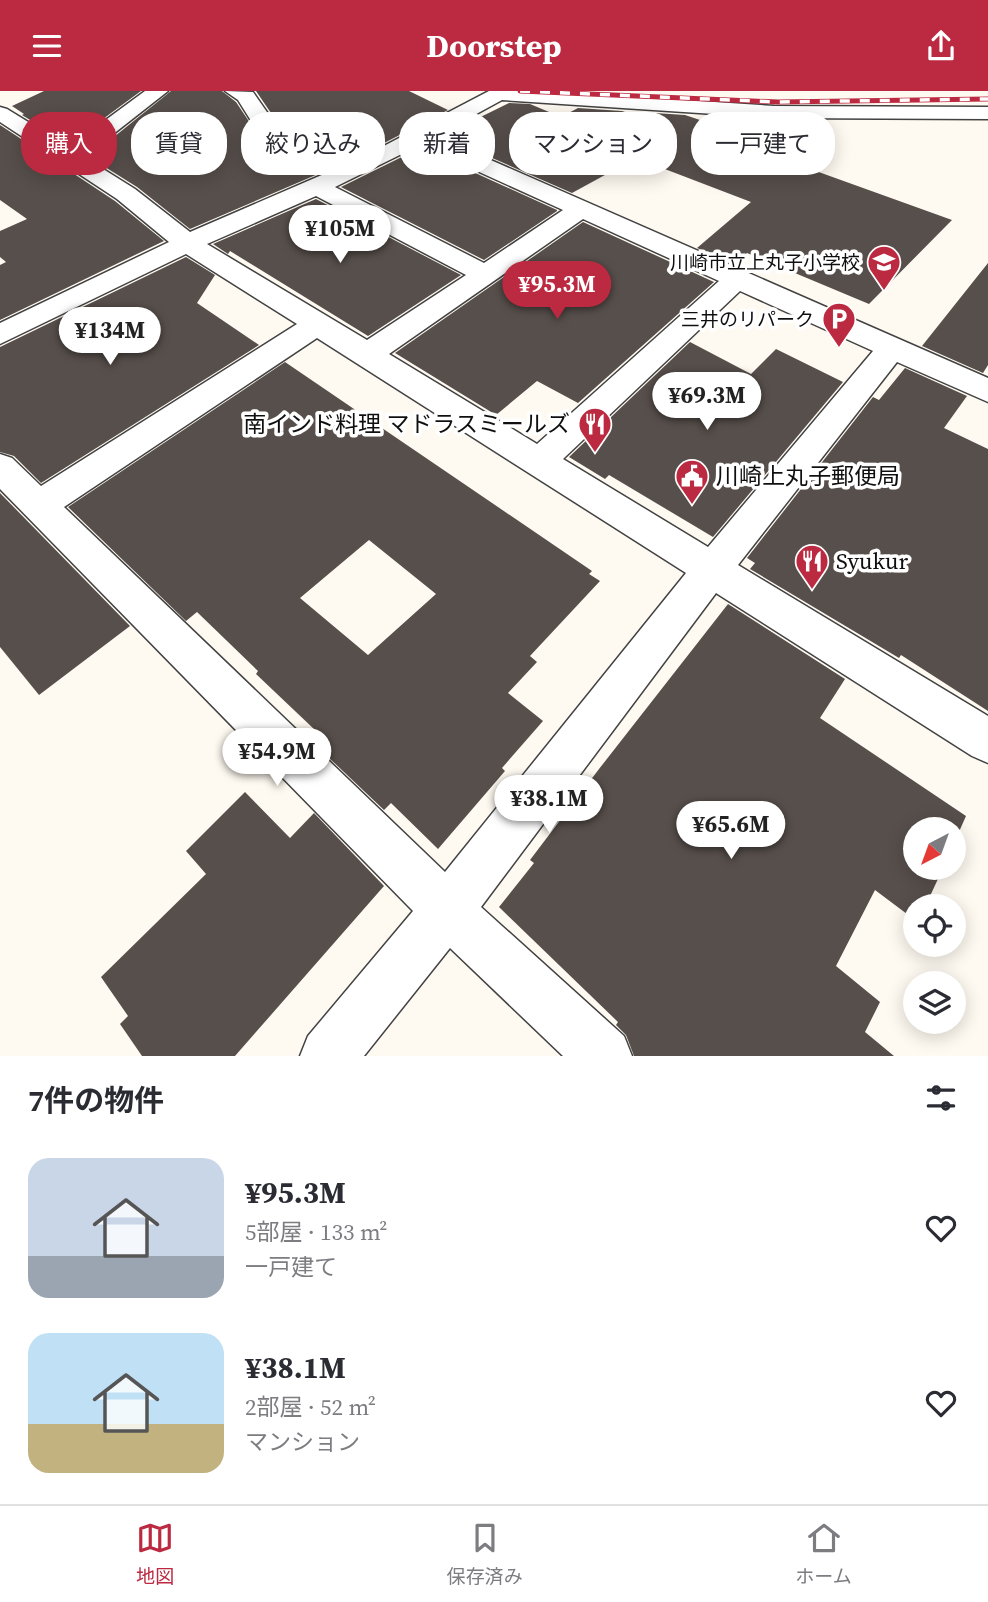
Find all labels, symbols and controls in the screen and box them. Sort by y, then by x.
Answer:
text: Doorstep [426,24,562,68]
icon: menu [28,27,66,65]
icon: share [922,27,960,65]
chip: 購入 [21,112,117,175]
chip: 賃貸 [131,112,227,175]
chip: 絞り込み [241,112,385,175]
chip: 新着 [399,112,495,175]
chip: マンション [509,112,677,175]
chip: 一戸建て [691,112,835,175]
pin: ¥105M [291,205,389,265]
text: ¥105M [305,212,375,244]
school or university icon: 川崎市立上丸子小学校 [865,243,903,292]
place label: 川崎市立上丸子小学校 [670,249,860,275]
pin: ¥95.3M [500,261,614,321]
text: ¥95.3M [518,268,596,300]
parking icon: 三井のリパーク [820,300,858,349]
place label: 三井のリパーク [681,306,814,332]
pin: ¥134M [61,307,159,367]
text: ¥134M [75,314,145,346]
pin: ¥69.3M [650,373,764,432]
text: ¥69.3M [668,379,746,411]
restaurant icon: 南インド料理 マドラスミールズ [576,405,614,454]
place label: 南インド料理 マドラスミールズ [243,408,570,440]
public building icon: 川崎上丸子郵便局 [673,457,711,506]
place label: 川崎上丸子郵便局 [716,460,900,492]
restaurant icon: Syukur [793,542,831,591]
place label: Syukur [836,545,908,577]
pin: ¥54.9M [220,729,334,788]
text: ¥54.9M [238,735,316,767]
pin: ¥38.1M [492,775,606,835]
text: ¥38.1M [510,782,588,814]
pin: ¥65.6M [674,801,788,861]
text: ¥65.6M [692,808,770,840]
north arrow [903,817,966,880]
map controls [903,817,966,1034]
button: locate [903,894,966,957]
button: layers [903,971,966,1034]
icon: filters [922,1079,960,1117]
text: 7件の物件 [28,1080,164,1121]
text: ¥95.3M [245,1172,346,1213]
icon: home [84,1186,168,1270]
icon: heart [922,1209,960,1247]
text: 5部屋 · 133 m² [245,1216,388,1248]
text: 一戸建て [245,1251,337,1283]
text: ¥38.1M [245,1347,346,1388]
icon: home [84,1361,168,1445]
icon: heart [922,1384,960,1422]
text: 2部屋 · 52 m² [245,1391,376,1423]
text: マンション [245,1426,360,1458]
tab: 地図 [136,1519,174,1589]
tab: 保存済み [447,1519,523,1589]
tab: ホーム [795,1519,852,1589]

